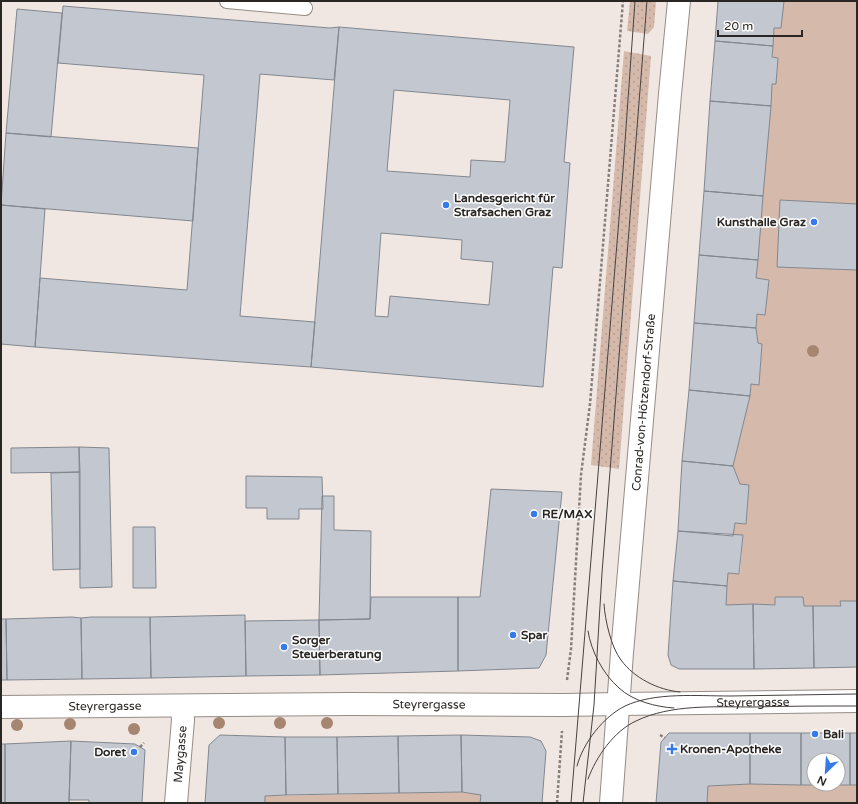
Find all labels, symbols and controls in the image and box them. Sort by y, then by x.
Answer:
scale bar [718,12,802,38]
text: 20 m [724,19,753,33]
place label: Landesgericht für Strafsachen Graz [454,191,555,219]
marker: Landesgericht für Strafsachen Graz [441,200,451,210]
place label: Kunsthalle Graz [717,215,806,229]
marker: Kunsthalle Graz [809,217,819,227]
street label: Conrad-von-Hötzendorf-Straße [629,313,658,492]
place label: RE/MAX [542,507,592,521]
marker: RE/MAX [529,509,539,519]
place label: Spar [521,628,548,643]
marker: Spar [508,630,518,640]
place label: Sorger Steuerberatung [292,633,381,662]
marker: Sorger Steuerberatung [279,642,289,652]
street label: Steyrergasse [716,695,790,710]
street label: Steyrergasse [392,697,466,712]
street label: Steyrergasse [68,699,142,713]
street label: Maygasse [171,725,190,783]
place label: Bali [823,727,844,741]
marker: Bali [810,729,820,739]
place label: Kronen-Apotheke [680,742,782,757]
marker: Kronen-Apotheke [667,744,677,754]
place label: Doret [94,745,126,759]
marker: Doret [129,747,139,757]
north arrow [806,752,846,792]
text: N [815,773,829,788]

